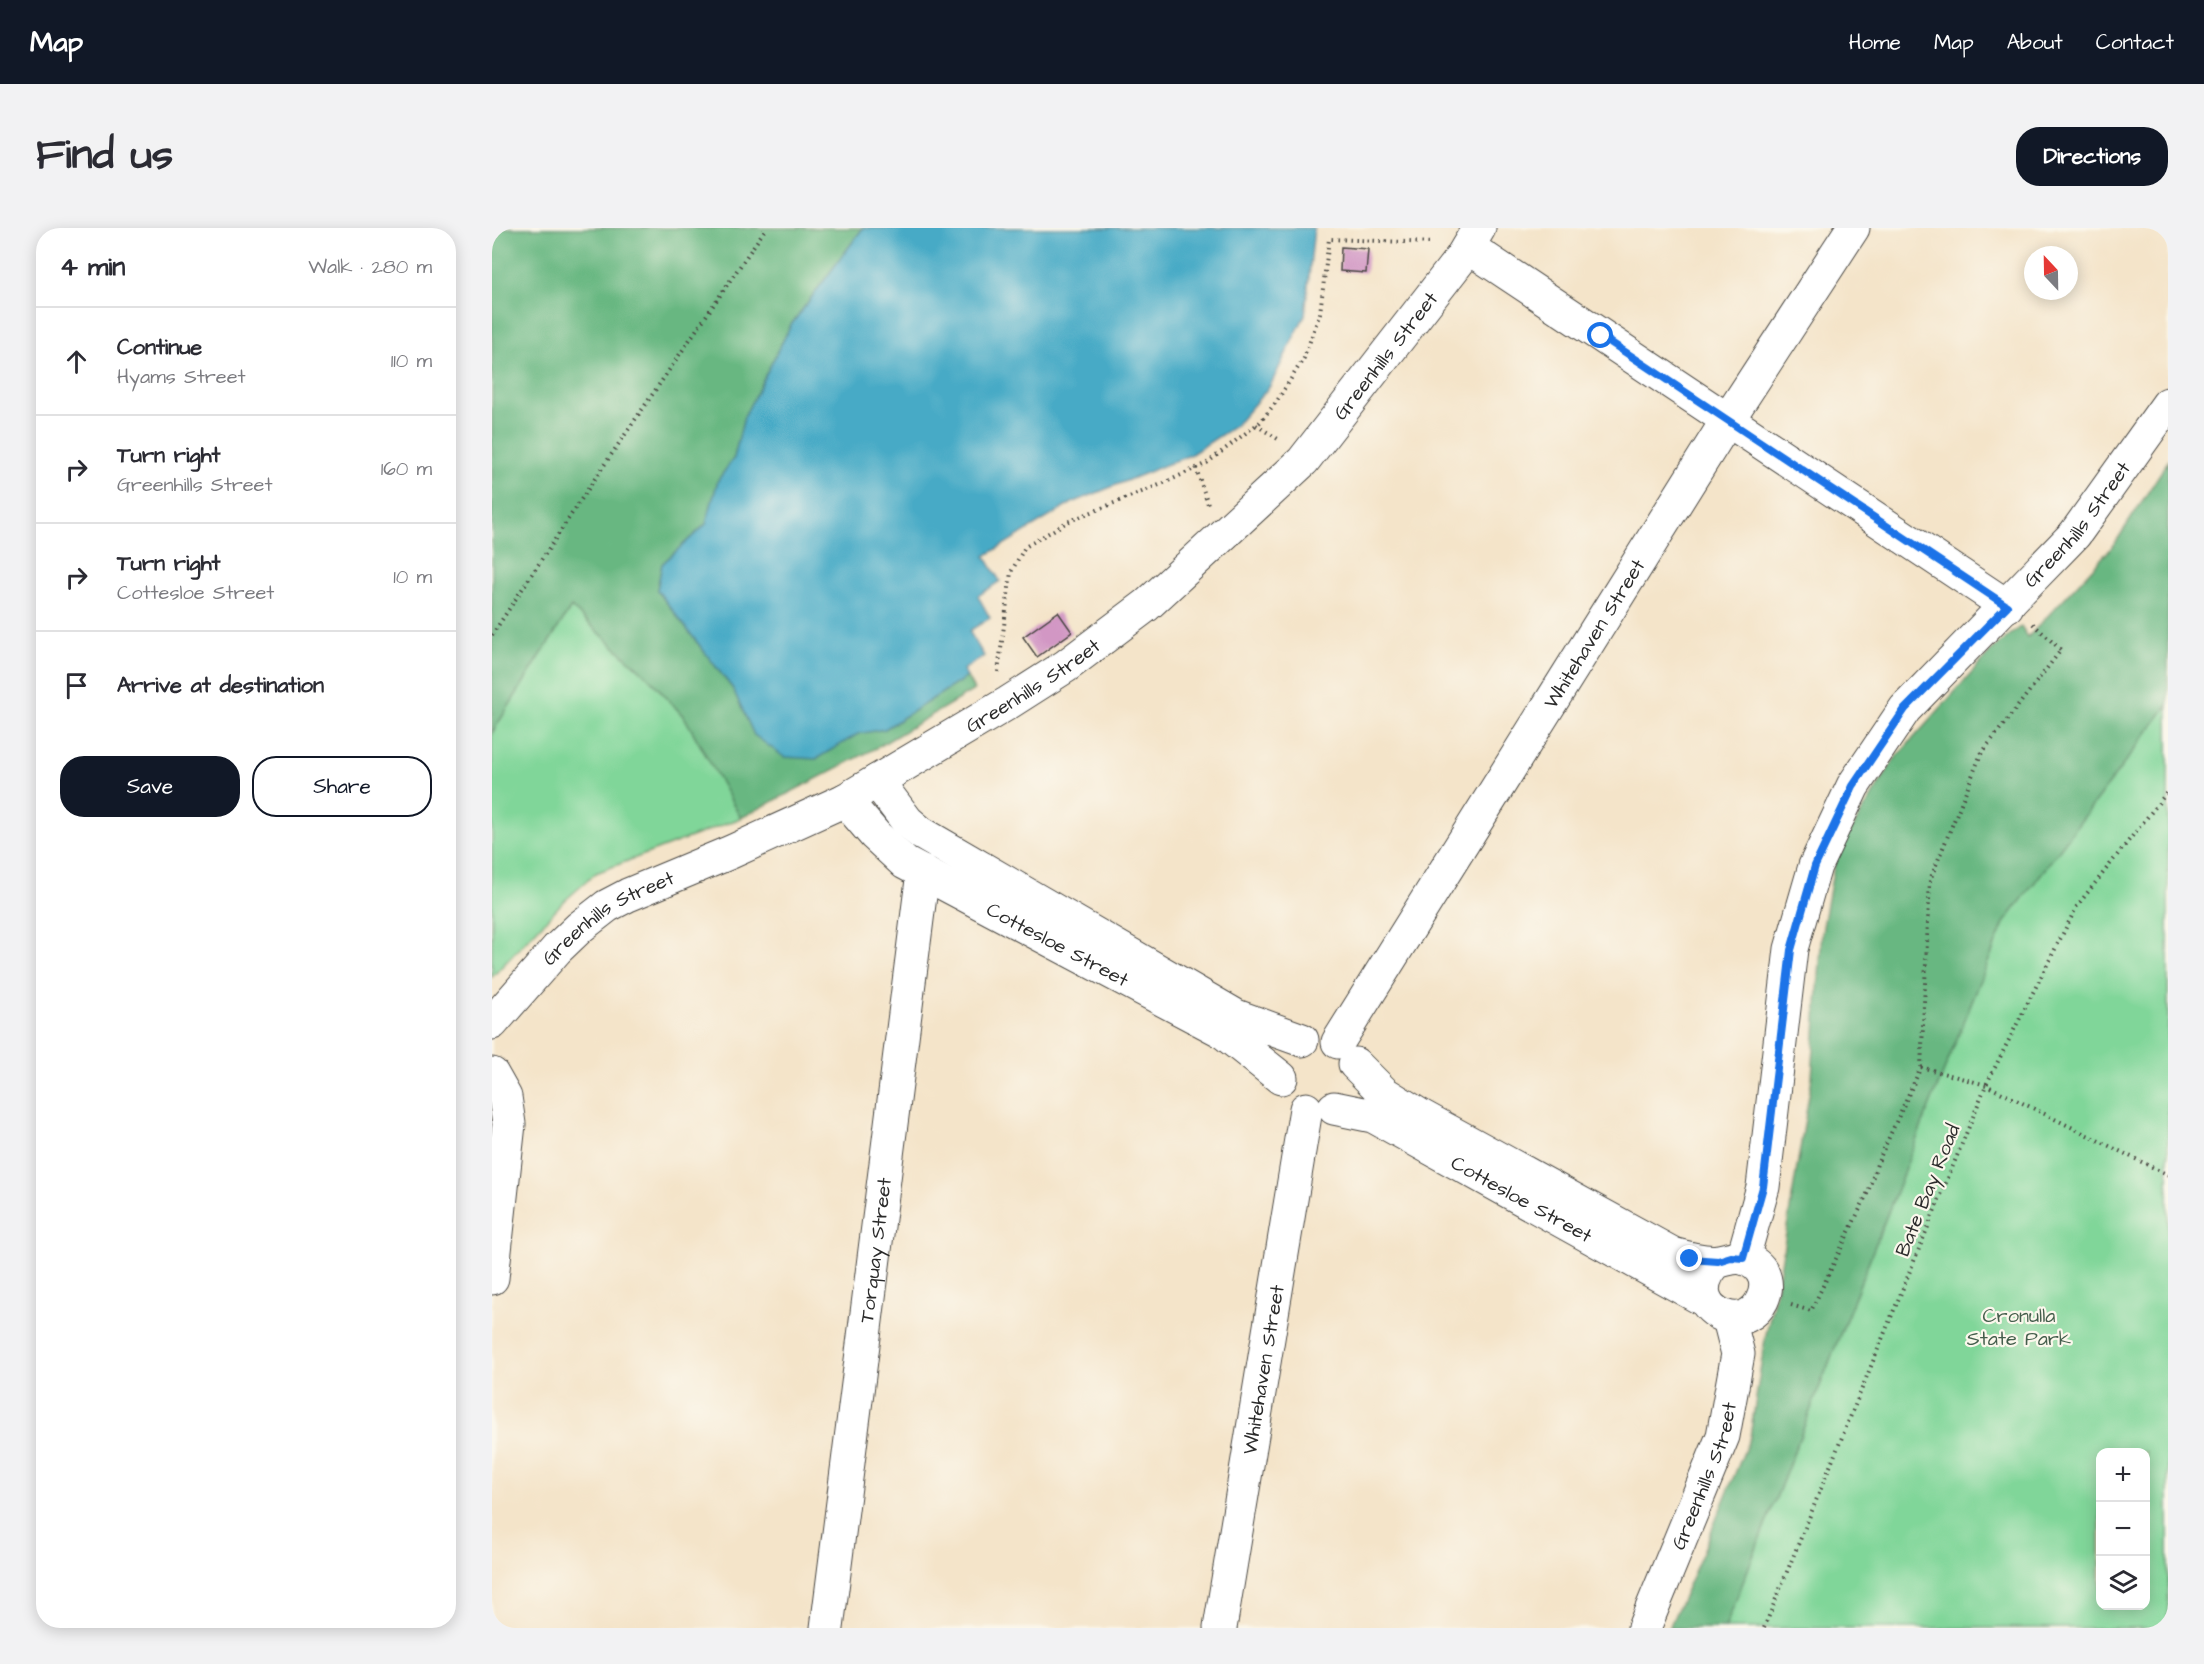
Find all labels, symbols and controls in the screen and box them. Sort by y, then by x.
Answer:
text: Map [30,23,83,62]
text: Home [1849,28,1901,57]
text: Map [1934,28,1974,57]
text: About [2007,28,2063,57]
text: Contact [2096,28,2174,57]
text: Find us [36,127,173,185]
button: Directions [2016,127,2168,186]
north arrow [2024,246,2078,300]
text: 4 min [60,249,125,285]
text: Walk · 280 m [308,253,432,281]
street label: Greenhills Street [1327,286,1445,426]
route start [1587,322,1613,348]
text: Continue [117,332,202,363]
icon: ahead [60,345,93,378]
text: 110 m [391,347,432,375]
text: Hyams Street [117,363,246,391]
text: Turn right [117,440,220,471]
icon: right [60,453,93,486]
text: 160 m [381,455,432,483]
street label: Greenhills Street [2018,456,2138,594]
text: Greenhills Street [117,471,273,499]
text: Turn right [117,548,220,579]
street label: Whitehaven Street [1537,554,1652,714]
icon: right [60,561,93,594]
text: 10 m [393,563,432,591]
text: Cottesloe Street [117,579,274,607]
street label: Greenhills Street [960,632,1106,740]
icon: arrive [60,669,93,702]
text: Arrive at destination [117,670,324,701]
button: Save [60,756,240,817]
button: Share [252,756,432,817]
street label: Greenhills Street [536,864,679,972]
street label: Cottesloe Street [981,896,1133,994]
street label: Bate Bay Road [1889,1120,1968,1261]
street label: Cottesloe Street [1446,1149,1597,1250]
street label: Torquay Street [853,1176,899,1324]
route end [1676,1245,1702,1271]
street label: Whitehaven Street [1236,1283,1292,1457]
park label: Cronulla State Park [1967,1302,2071,1353]
street label: Greenhills Street [1665,1400,1744,1554]
map controls [2096,1448,2150,1610]
button: + [2096,1448,2150,1502]
button: − [2096,1502,2150,1556]
button: layers [2096,1556,2150,1610]

